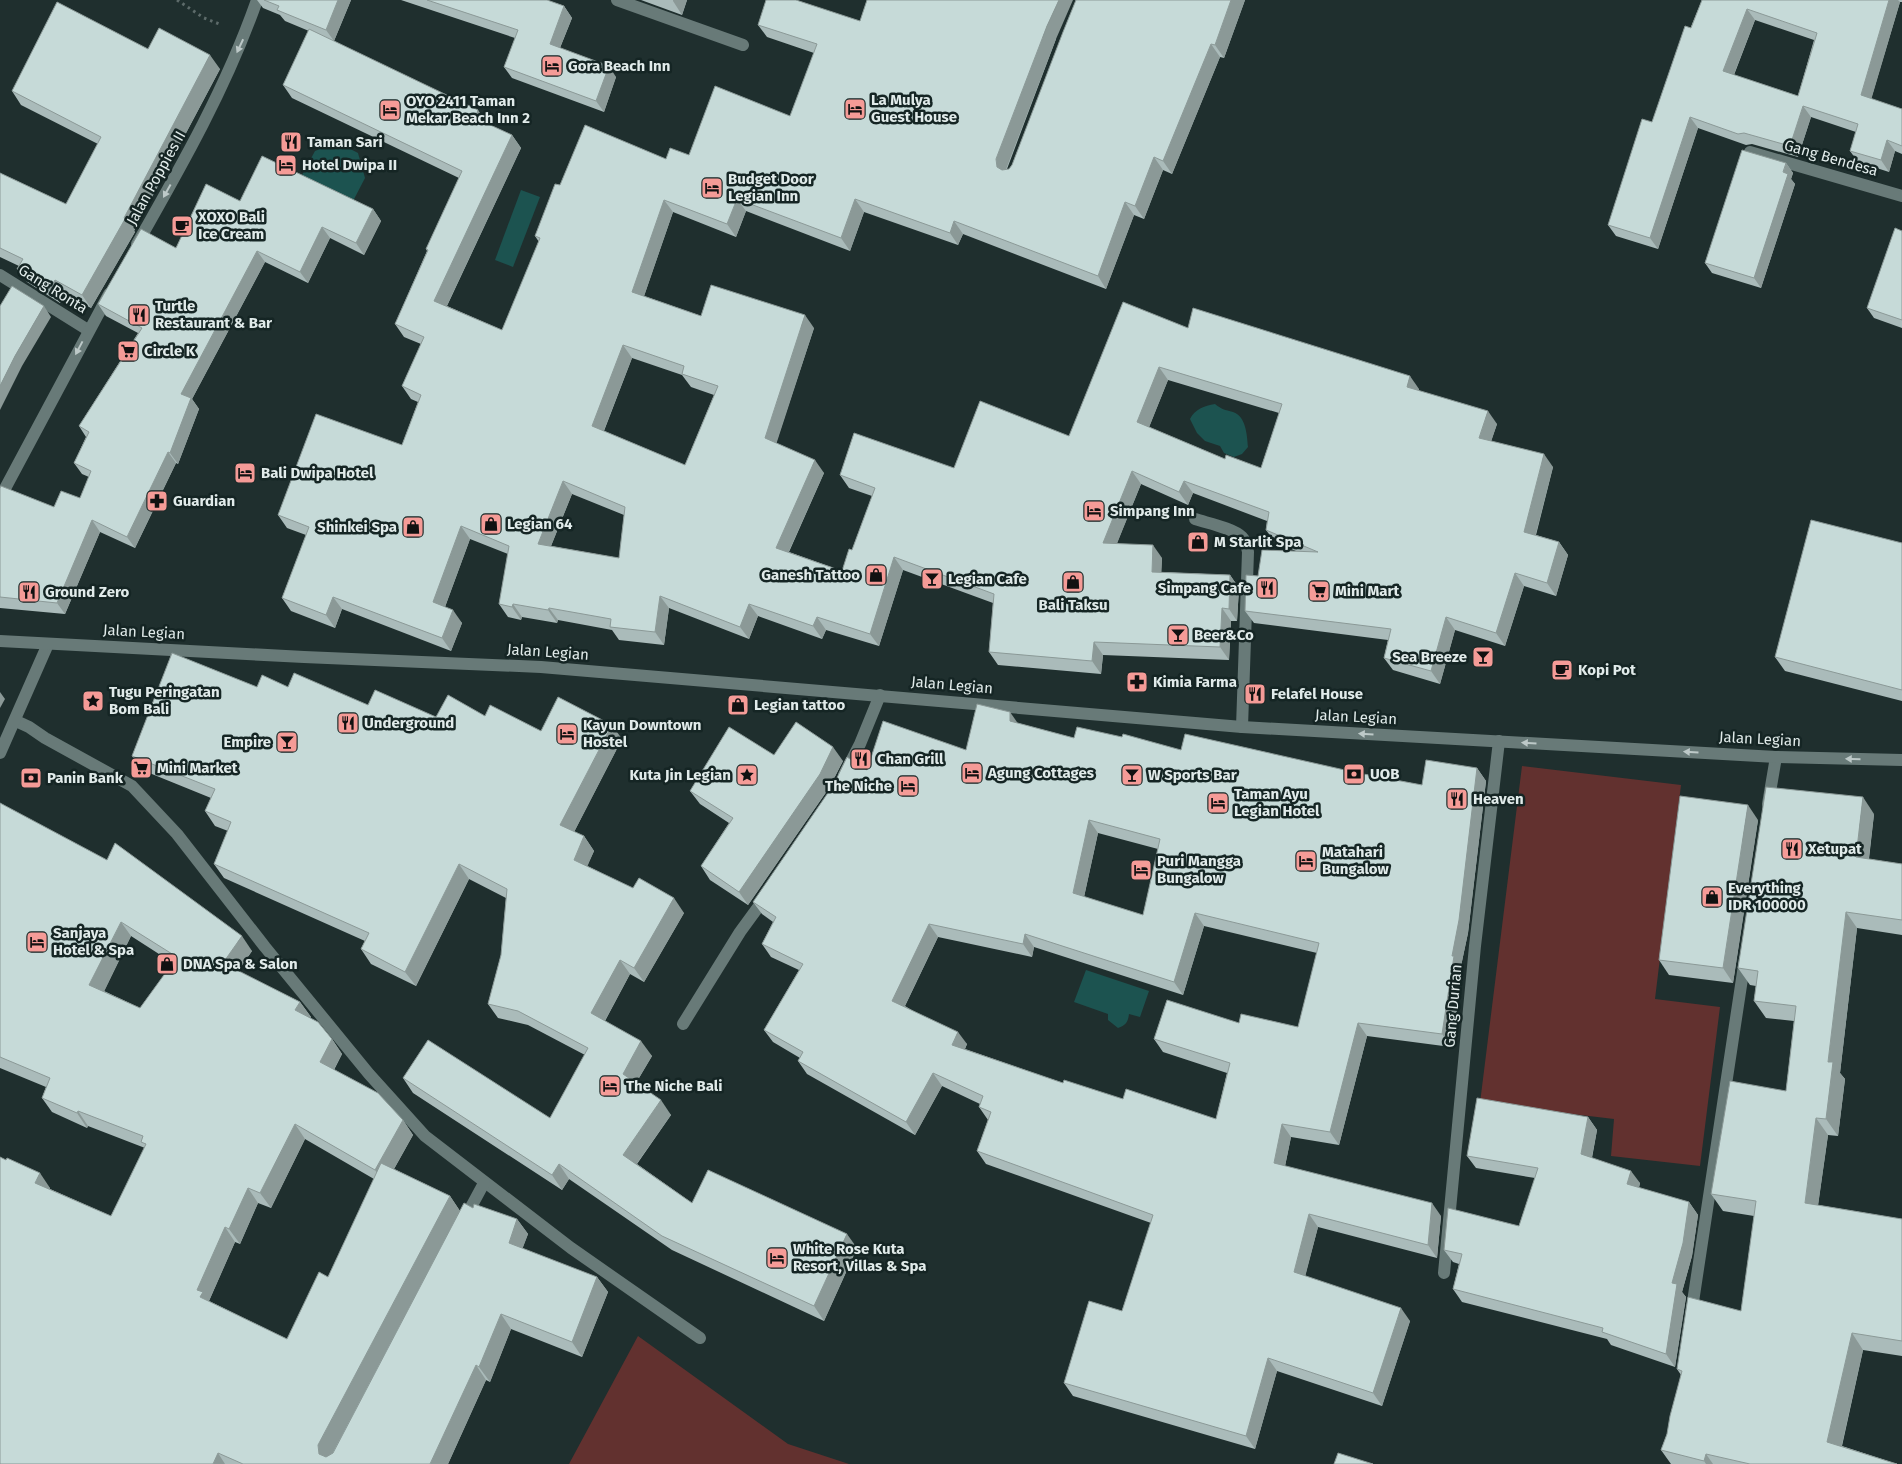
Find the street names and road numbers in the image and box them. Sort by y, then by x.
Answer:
street label: Jalan Poppies II [123,128,189,228]
street label: Gang Bendesa [1782,136,1880,180]
street label: Gang Ronta [15,261,91,317]
street label: Jalan Legian [103,621,185,643]
street label: Jalan Legian [506,640,590,664]
street label: Jalan Legian [910,672,994,698]
street label: Jalan Legian [1315,706,1397,728]
street label: Jalan Legian [1719,728,1801,750]
street label: Gang Durian [1440,964,1466,1048]

